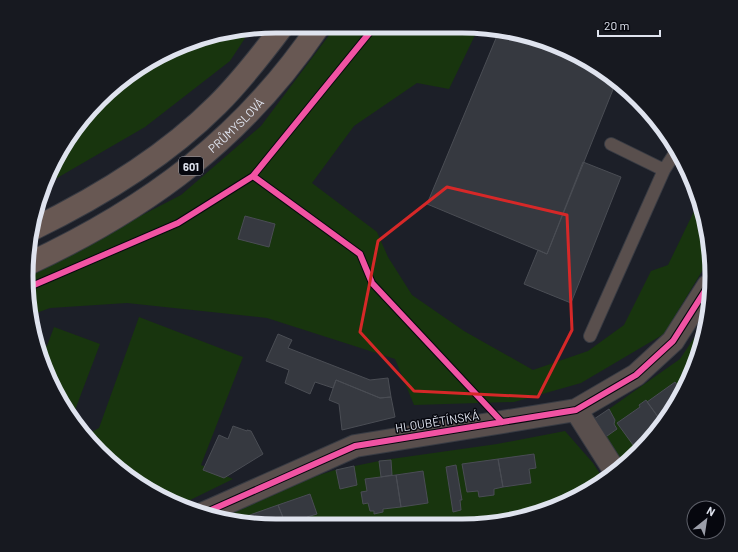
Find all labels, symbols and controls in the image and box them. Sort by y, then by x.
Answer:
scale bar [598,12,660,38]
text: 20 m [604,18,630,32]
street label: PRŮMYSLOVÁ [205,95,266,155]
road number: 601 [179,157,203,175]
street label: HLOUBĚTÍNSKÁ [394,407,480,435]
north arrow [686,500,726,540]
text: N [705,503,718,518]

